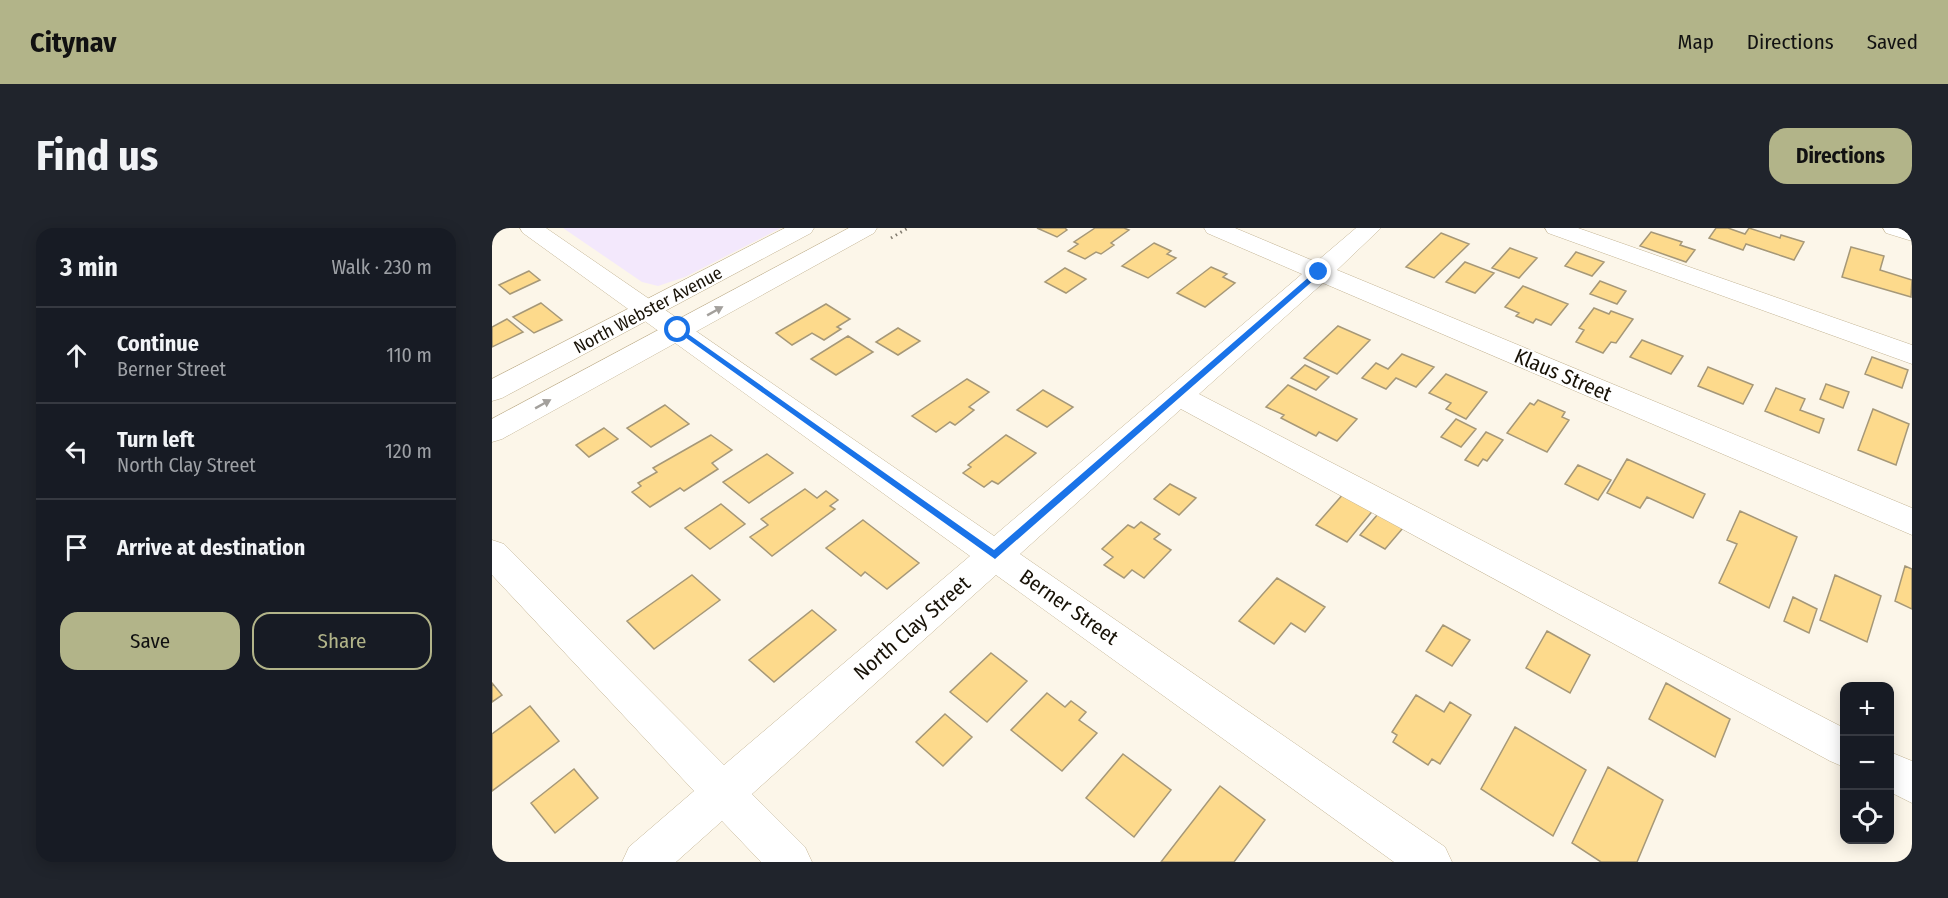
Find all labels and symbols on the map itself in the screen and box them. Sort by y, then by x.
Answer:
route end [1305,258,1331,284]
street label: North Webster Avenue [570,262,726,358]
one-way arrow [706,306,723,316]
route start [664,316,690,342]
street label: Klaus Street [1510,343,1616,407]
one-way arrow [535,399,552,409]
street label: Berner Street [1015,564,1123,651]
street label: North Clay Street [848,570,976,686]

